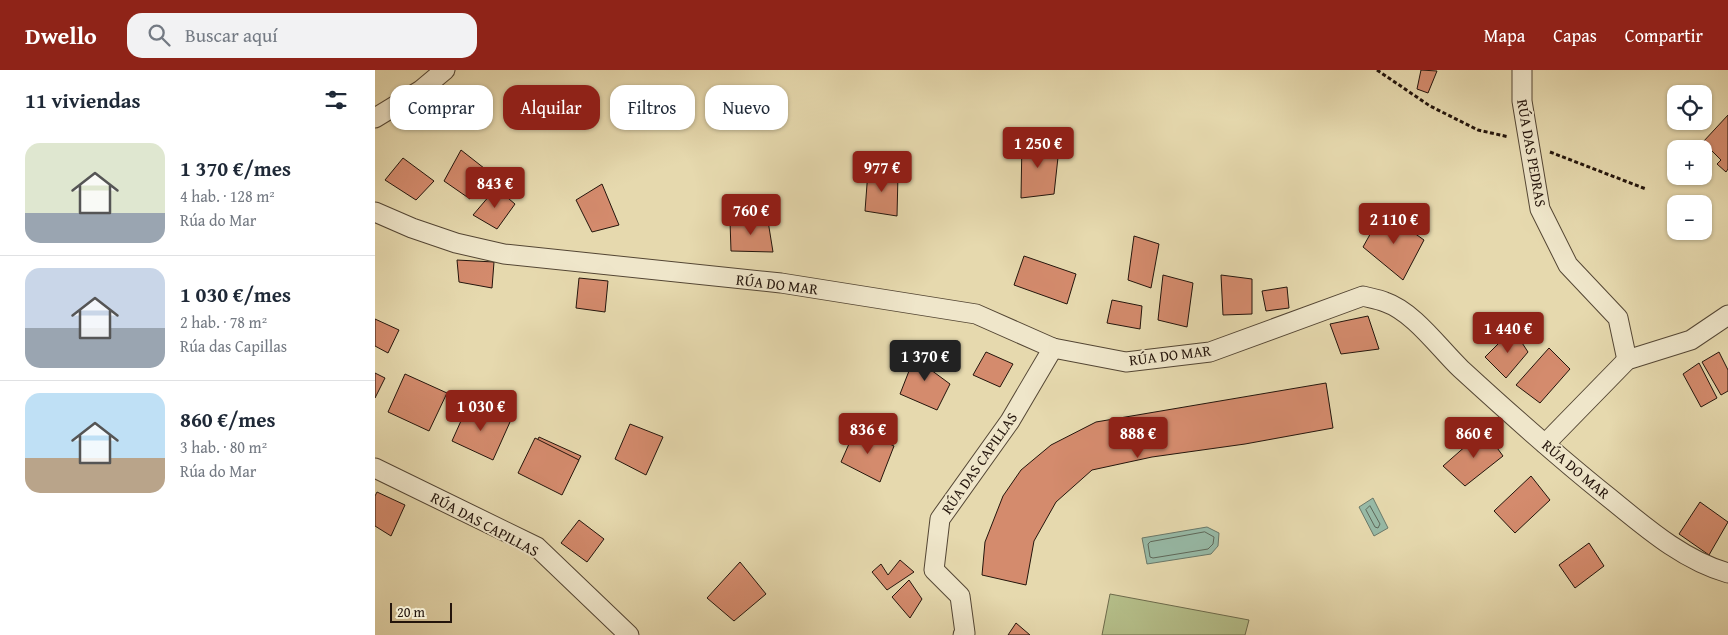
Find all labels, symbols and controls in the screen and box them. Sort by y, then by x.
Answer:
search box [127,13,477,58]
text: Dwello [25,18,97,53]
icon: search [145,21,173,49]
text: Buscar aquí [185,21,278,49]
text: Mapa [1484,22,1525,49]
text: Capas [1553,22,1597,49]
text: Compartir [1625,22,1703,49]
text: 11 viviendas [25,85,141,116]
chip: Comprar [390,85,493,130]
chip: Alquilar [503,85,600,130]
chip: Filtros [610,85,695,130]
chip: Nuevo [705,85,788,130]
map controls [1667,85,1712,240]
button: locate [1667,85,1712,130]
icon: filters [322,86,350,114]
street label: RÚA DAS PEDRAS [1512,97,1552,209]
pin: 1 250 € [992,126,1084,169]
text: 1 250 € [1014,131,1062,155]
button: + [1667,140,1712,185]
pin: 977 € [847,150,917,193]
text: 1 370 €/mes [180,153,291,184]
text: 977 € [864,155,900,179]
icon: home [65,163,125,223]
pin: 843 € [460,166,530,209]
text: 843 € [477,171,513,195]
text: 4 hab. · 128 m² [180,184,275,208]
pin: 760 € [716,194,786,236]
button: − [1667,195,1712,240]
text: 760 € [733,198,769,222]
pin: 2 110 € [1348,202,1440,245]
text: 2 110 € [1370,207,1418,231]
text: Rúa do Mar [180,208,256,232]
street label: RÚA DO MAR [735,269,820,299]
text: 1 030 €/mes [180,279,291,310]
icon: home [65,288,125,348]
text: 2 hab. · 78 m² [180,310,267,334]
pin: 1 440 € [1462,312,1554,354]
text: 1 440 € [1484,316,1532,340]
text: Rúa das Capillas [180,334,287,358]
pin: 1 370 € [879,340,971,382]
street label: RÚA DO MAR [1128,340,1213,370]
text: 1 370 € [901,344,949,368]
pin: 1 030 € [435,390,527,432]
text: 1 030 € [457,394,505,418]
text: 860 €/mes [180,404,276,435]
street label: RÚA DAS CAPILLAS [936,408,1022,518]
pin: 836 € [833,412,903,455]
icon: home [65,413,125,473]
pin: 888 € [1103,416,1173,459]
pin: 860 € [1439,416,1509,459]
text: 836 € [850,417,886,441]
text: 888 € [1120,421,1156,445]
text: 860 € [1456,421,1492,445]
street label: RÚA DO MAR [1538,434,1615,504]
text: 3 hab. · 80 m² [180,435,267,459]
text: Rúa do Mar [180,459,256,483]
street label: RÚA DAS CAPILLAS [427,487,543,561]
scale bar [390,600,453,623]
text: 20 m [397,602,425,622]

